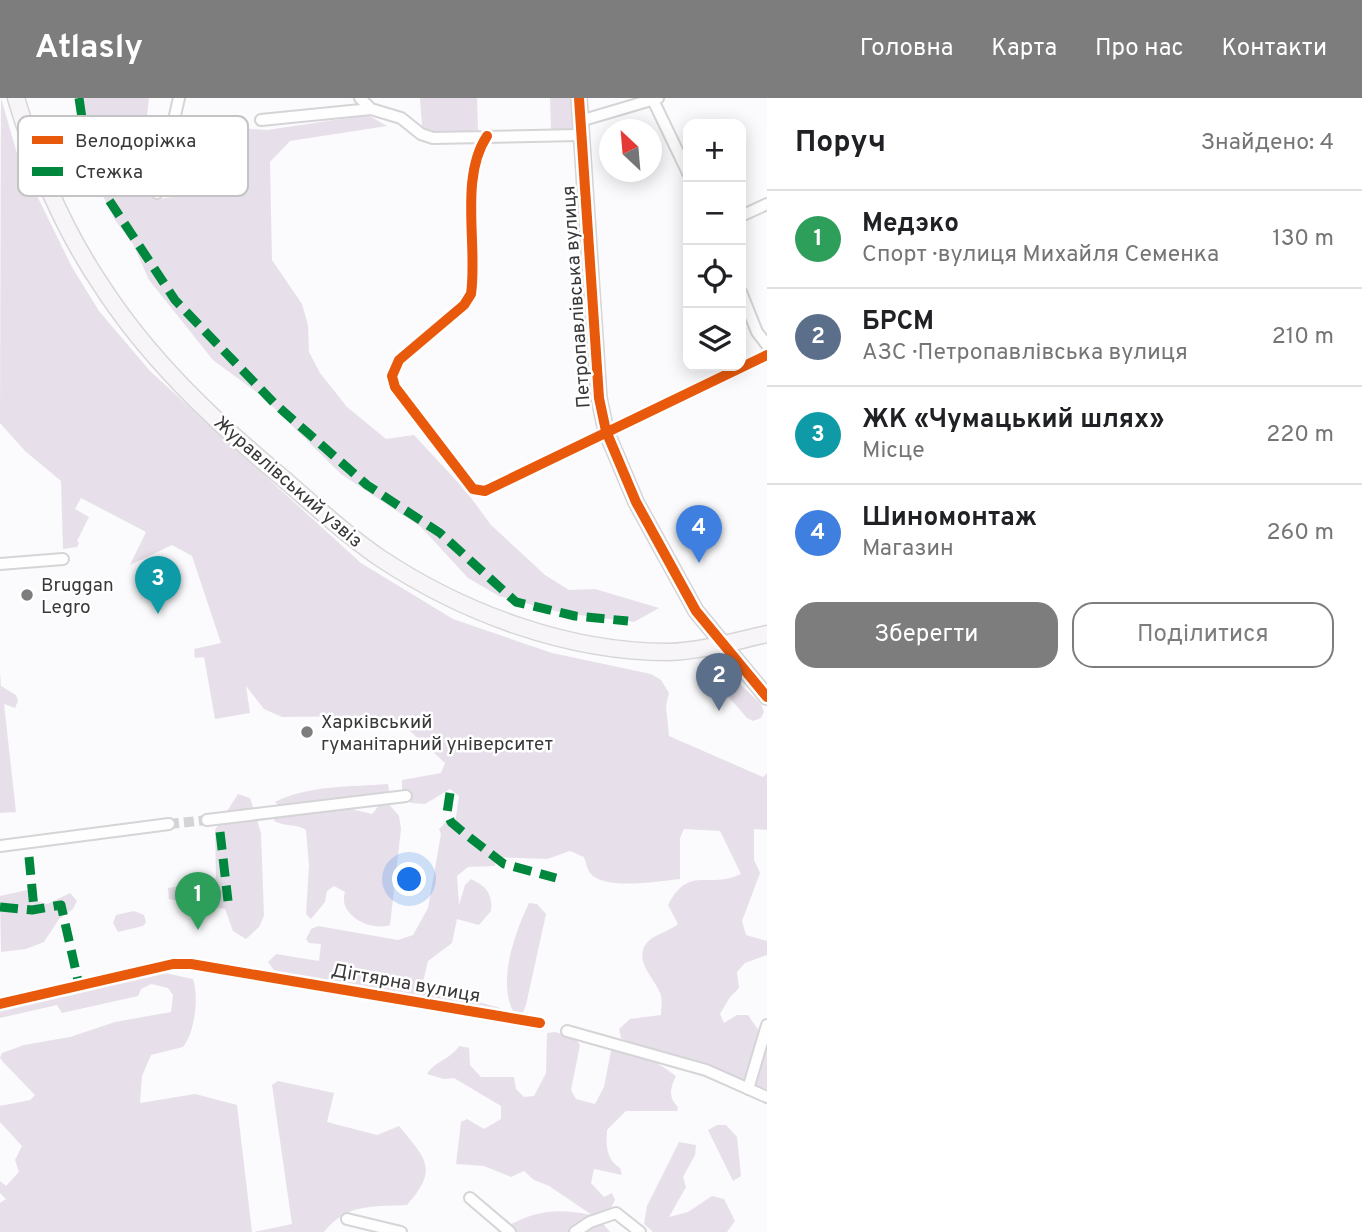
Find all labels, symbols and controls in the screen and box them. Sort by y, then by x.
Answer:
text: Atlasly [35,28,143,70]
text: Головна [860,34,953,64]
text: Карта [991,34,1057,64]
text: Про нас [1095,34,1183,64]
text: Контакти [1221,34,1327,64]
legend [18,116,248,196]
north arrow [599,119,662,182]
map controls [683,119,746,371]
button: + [683,119,746,182]
text: Поруч [795,125,886,162]
text: Знайдено: 4 [1201,129,1334,158]
text: Велодоріжка [75,130,196,154]
text: Стежка [75,161,143,185]
button: − [683,182,746,245]
street label: Петропавлівська вулиця [557,185,597,409]
text: Медэко [862,208,959,241]
text: 1 [813,225,823,254]
text: 130 m [1272,225,1334,254]
text: Спорт · вулиця Михайля Семенка [862,241,1219,270]
button: locate [683,245,746,308]
text: БРСМ [862,306,934,339]
button: layers [683,308,746,371]
text: 2 [811,323,825,352]
text: 210 m [1272,323,1334,352]
text: АЗС · Петропавлівська вулиця [862,339,1188,368]
text: ЖК «Чумацький шлях» [862,404,1164,437]
street label: Журавлівський узвіз [208,411,367,554]
text: 3 [811,421,825,450]
text: 220 m [1266,421,1334,450]
text: Місце [862,437,925,466]
text: Шиномонтаж [862,502,1037,535]
pin: 4 [676,505,722,563]
text: 4 [811,519,825,548]
text: 260 m [1267,519,1334,548]
text: Магазин [862,535,954,564]
pin: 3 [135,556,181,614]
place label: Bruggan Legro [41,574,114,620]
marker: Bruggan Legro [19,587,35,603]
button: Зберегти [795,602,1058,668]
button: Поділитися [1072,602,1334,668]
pin: 2 [696,653,742,711]
place label: Харківський гуманітарний університет [321,711,553,757]
marker: Харківський гуманітарний університет [299,724,315,740]
your location [392,862,426,896]
pin: 1 [175,872,221,930]
street label: Дігтярна вулиця [329,959,482,1009]

